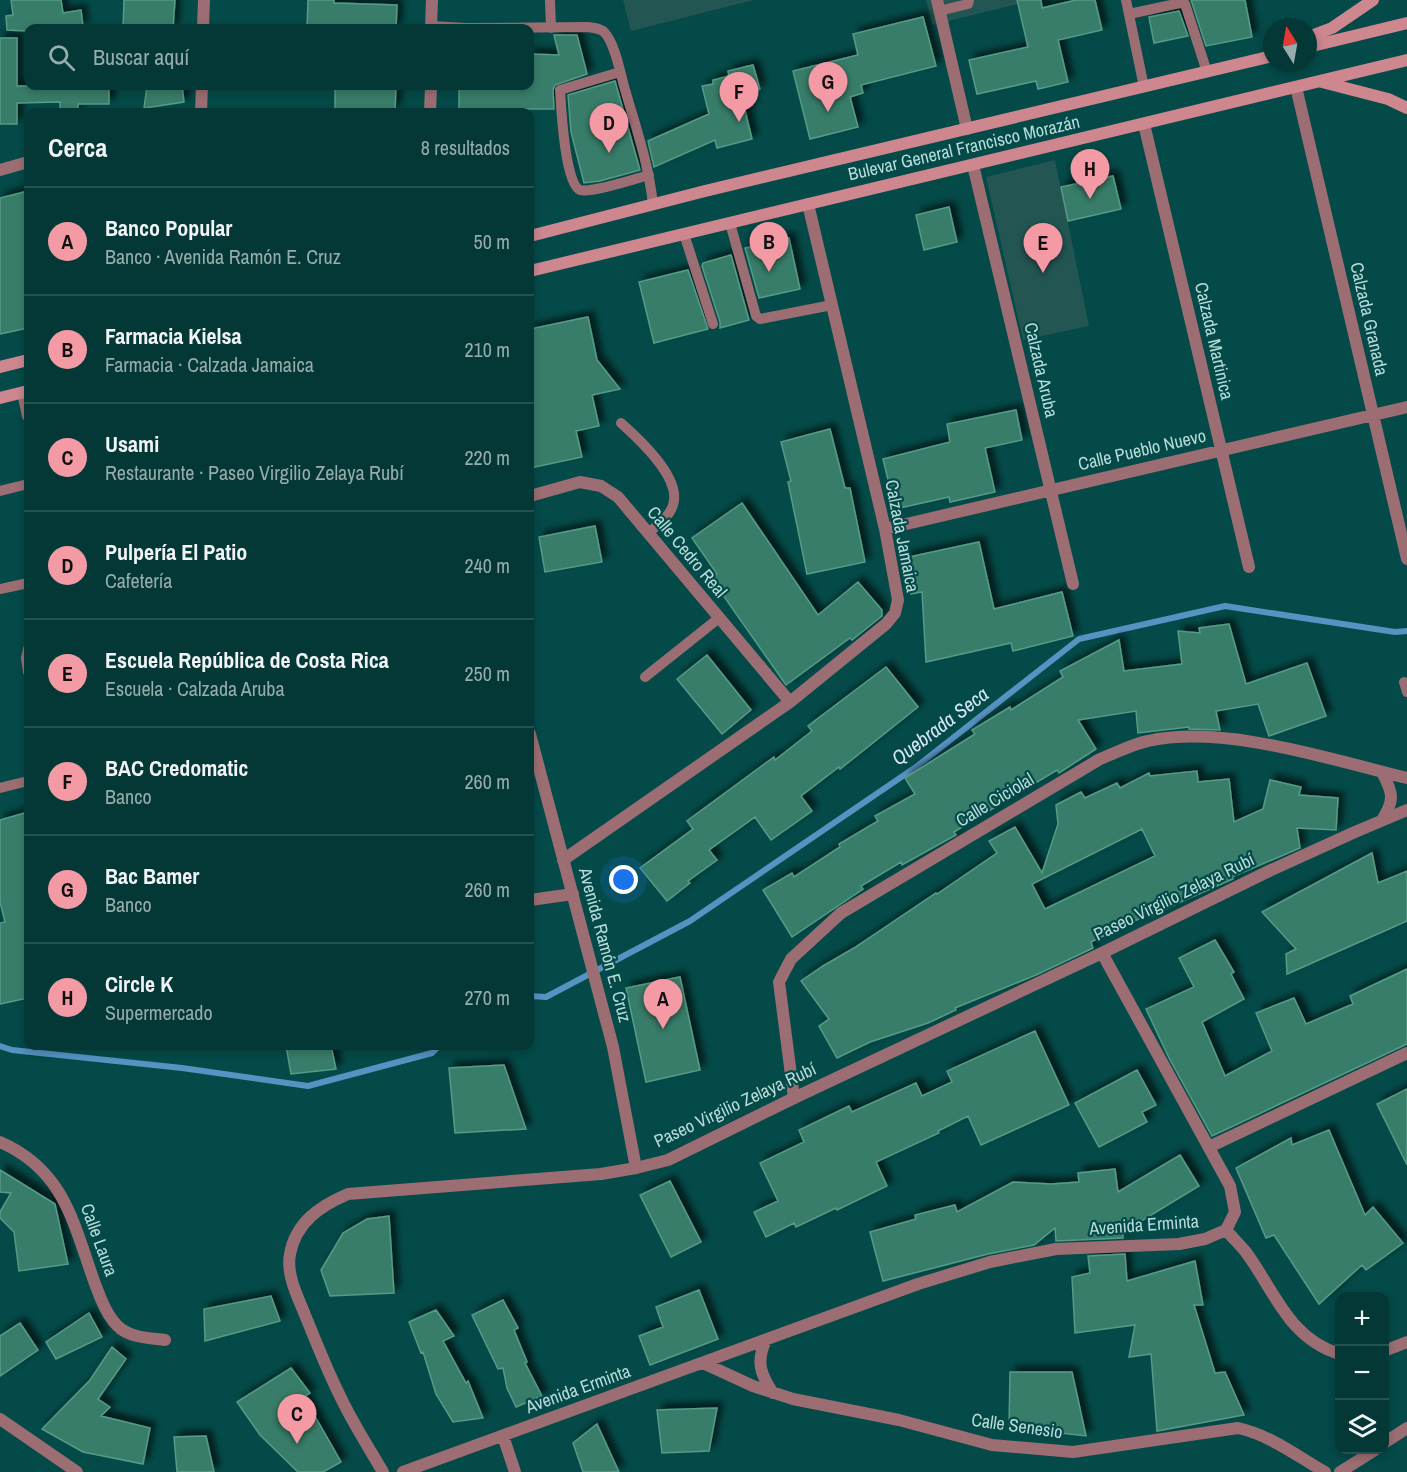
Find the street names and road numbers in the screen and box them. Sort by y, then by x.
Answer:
street label: Bulevar General Francisco Morazán [846,109,1082,186]
street label: Calzada Granada [1344,260,1395,378]
street label: Calzada Martinica [1189,280,1240,402]
street label: Calzada Aruba [1018,320,1065,420]
street label: Calle Pueblo Nuevo [1076,423,1208,476]
street label: Calzada Jamaica [879,478,926,594]
street label: Calle Cedro Real [642,501,733,603]
street label: Calle Ciciolal [951,766,1038,833]
street label: Paseo Virgilio Zelaya Rubí [1089,846,1259,946]
street label: Avenida Ramón E. Cruz [573,864,638,1025]
street label: Paseo Virgilio Zelaya Rubí [650,1056,821,1153]
street label: Calle Laura [75,1200,124,1280]
street label: Avenida Erminta [1087,1208,1200,1241]
street label: Avenida Erminta [521,1358,634,1419]
street label: Calle Senesio [970,1407,1064,1444]

